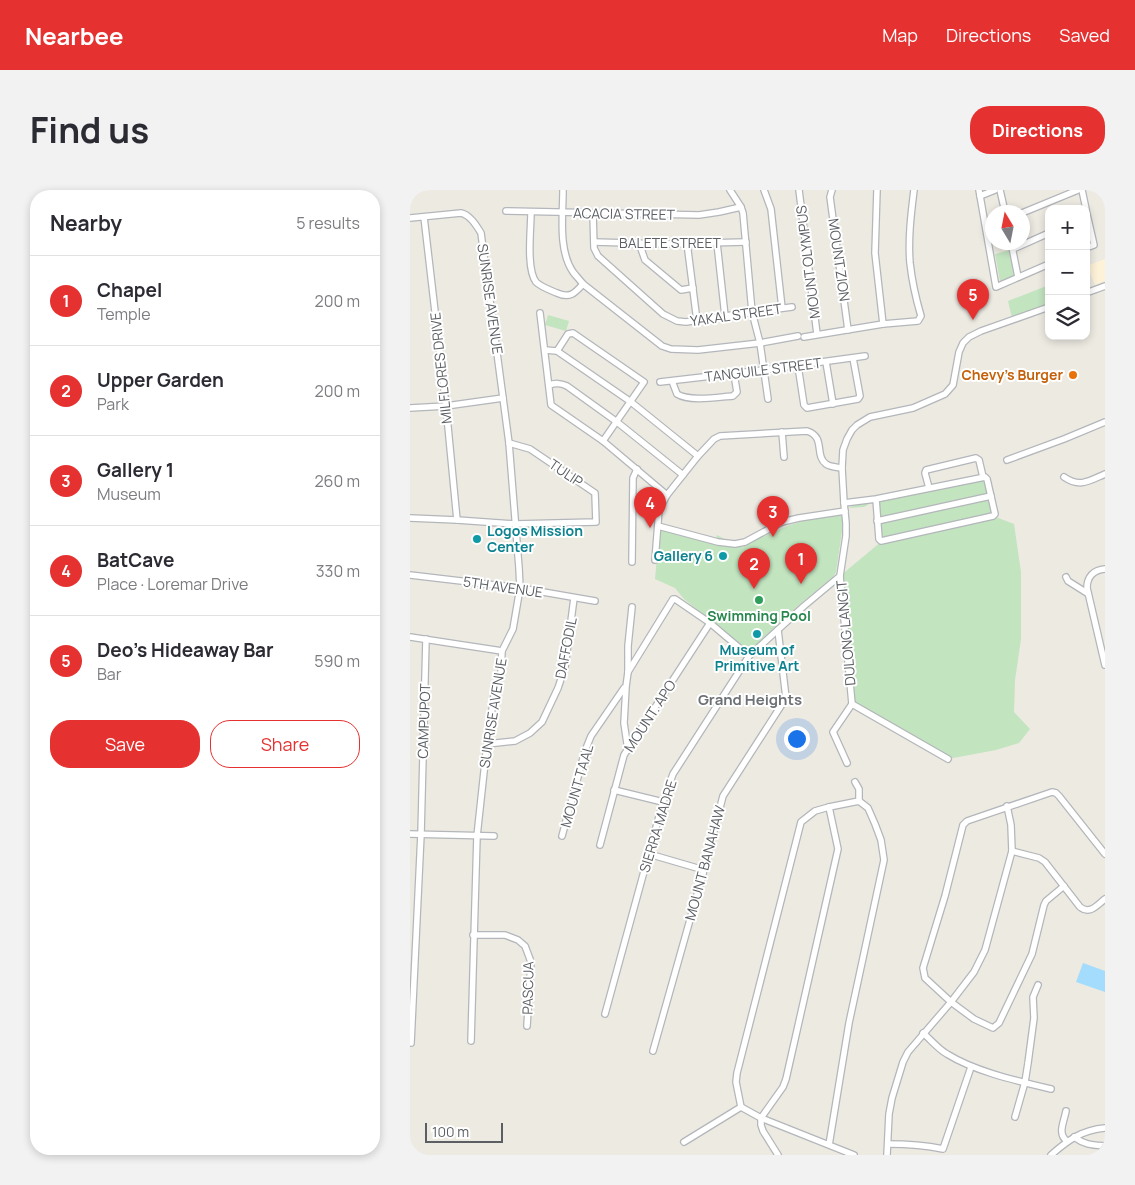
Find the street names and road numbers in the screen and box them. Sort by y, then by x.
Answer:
street label: ACACIA STREET [573,203,676,224]
street label: MOUNT OLYMPUS [791,204,824,320]
street label: MOUNT ZION [824,217,855,303]
street label: BALETE STREET [619,233,722,252]
street label: SUNRISE AVENUE [473,243,508,355]
street label: YAKAL STREET [689,299,784,330]
street label: MILFLORES DRIVE [425,311,456,425]
street label: TANGUILE STREET [703,353,823,386]
street label: TULIP [546,454,587,491]
street label: 5TH AVENUE [462,571,544,602]
street label: DULONG LANGIT [831,579,860,686]
street label: DAFFODIL [550,616,581,680]
street label: SUNRISE AVENUE [474,656,511,769]
street label: MOUNT. APO [619,676,680,755]
street label: CAMPUPOT [413,682,434,759]
street label: MOUNT TAAL [556,742,597,830]
street label: SIERRA MADRE [634,777,681,875]
street label: MOUNT BANAHAW [680,803,729,923]
street label: PASCUA [518,961,537,1015]

